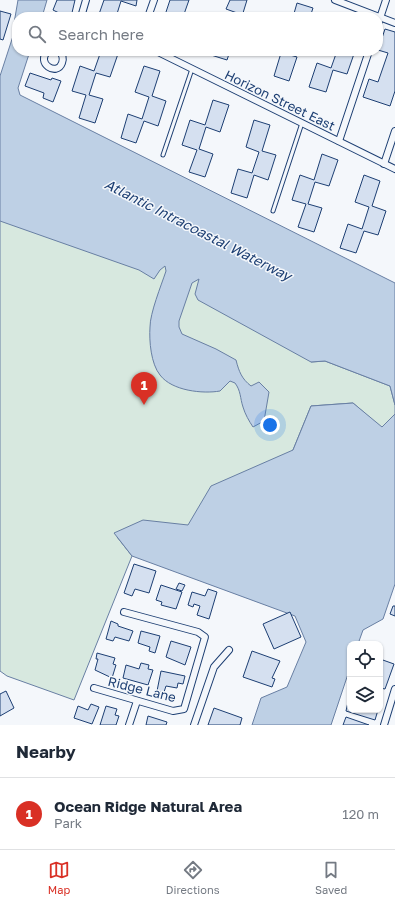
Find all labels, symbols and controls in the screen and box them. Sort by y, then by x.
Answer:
search box [12,12,383,56]
icon: search [26,23,48,45]
text: Search here [58,25,144,43]
street label: Horizon Street East [222,66,338,134]
water label: Atlantic Intracoastal Waterway [102,175,296,285]
pin: 1 [131,372,157,405]
your location [260,415,280,435]
map controls [347,641,383,713]
button: locate [347,641,383,677]
street label: Ridge Lane [106,673,178,705]
button: layers [347,677,383,713]
text: Nearby [16,741,76,762]
text: Ocean Ridge Natural Area [54,797,242,815]
text: 1 [26,806,32,822]
text: 120 m [342,806,379,822]
text: Park [54,815,82,831]
tab: Map [48,859,70,896]
tab: Directions [166,859,220,896]
tab: Saved [315,859,347,896]

